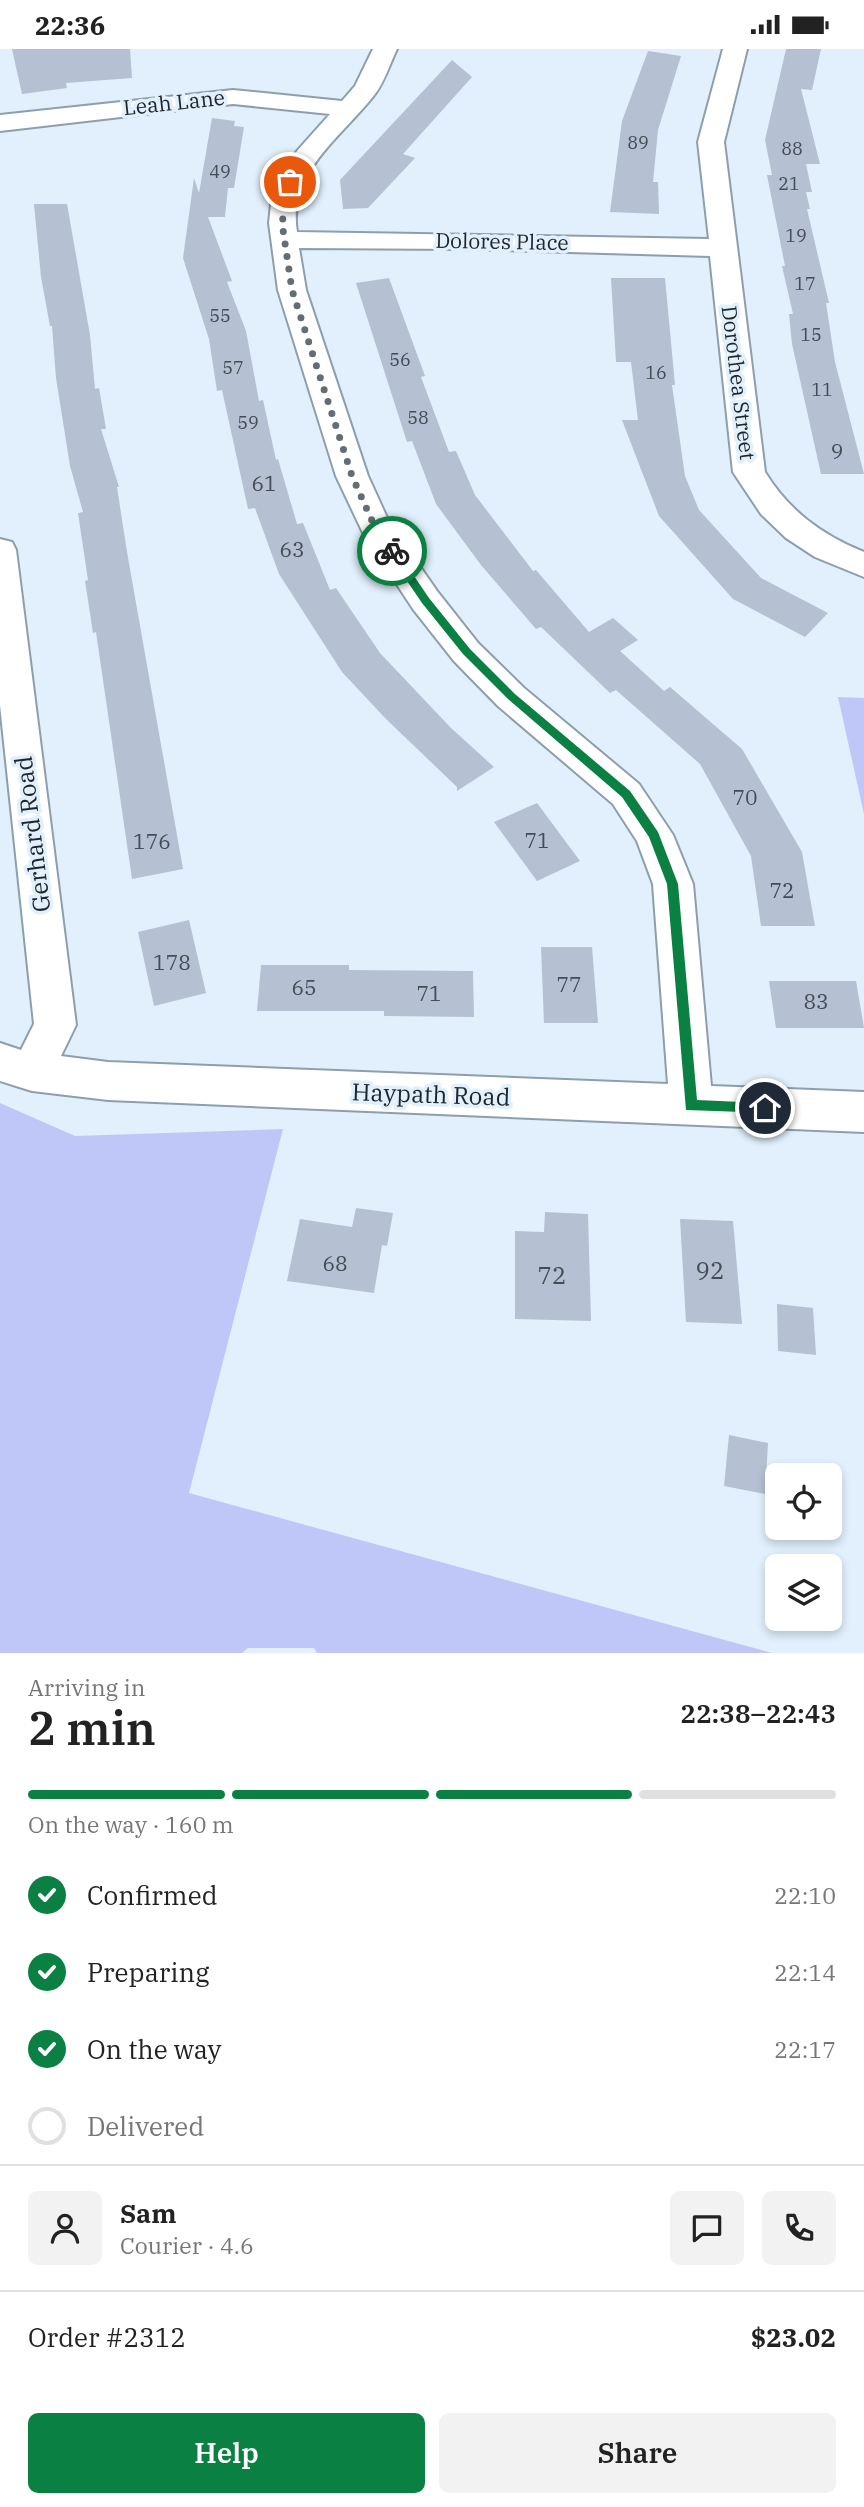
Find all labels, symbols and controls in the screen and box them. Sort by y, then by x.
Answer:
text: 22:36 [35,8,105,42]
street label: Leah Lane [122,83,226,121]
house number: 89 [627,131,649,154]
house number: 88 [781,137,803,160]
pin [260,152,320,212]
house number: 49 [209,160,231,183]
icon: bag [271,163,309,201]
house number: 21 [778,172,800,195]
house number: 19 [785,224,807,247]
street label: Dolores Place [435,226,569,256]
house number: 17 [794,272,816,295]
house number: 55 [209,304,231,327]
street label: Dorothea Street [716,304,762,462]
house number: 15 [800,323,822,346]
house number: 56 [389,348,411,371]
house number: 57 [222,356,244,379]
house number: 16 [645,361,667,384]
house number: 11 [811,378,833,401]
house number: 58 [407,406,429,429]
house number: 59 [237,411,259,434]
house number: 9 [831,437,843,465]
house number: 61 [251,469,277,497]
courier [357,516,427,586]
icon: bike [373,532,411,570]
house number: 63 [279,535,305,563]
street label: Gerhard Road [7,754,57,914]
house number: 70 [732,783,758,811]
house number: 71 [524,826,550,854]
house number: 176 [133,827,171,855]
house number: 72 [769,876,795,904]
house number: 178 [153,948,191,976]
house number: 77 [556,970,582,998]
house number: 65 [291,973,317,1001]
house number: 71 [416,979,442,1007]
house number: 83 [803,987,829,1015]
street label: Haypath Road [351,1075,511,1113]
pin [735,1078,795,1138]
icon: home [746,1089,784,1127]
house number: 68 [322,1249,348,1277]
house number: 92 [696,1254,724,1286]
house number: 72 [538,1259,566,1291]
map controls [765,1463,842,1631]
button: locate [765,1463,842,1540]
button: layers [765,1554,842,1631]
text: Arriving in [28,1672,145,1702]
text: 22:38–22:43 [680,1696,836,1730]
text: 2 min [28,1698,156,1758]
text: On the way · 160 m [28,1809,234,1839]
icon: check [28,1876,66,1914]
text: Confirmed [87,1878,218,1912]
text: 22:10 [774,1880,836,1910]
icon: check [28,1953,66,1991]
text: Preparing [87,1955,209,1989]
text: 22:14 [774,1957,836,1987]
icon: check [28,2030,66,2068]
text: On the way [87,2032,221,2066]
text: 22:17 [774,2034,836,2064]
text: Delivered [87,2109,204,2143]
button: person [28,2191,102,2265]
button: chat [670,2191,744,2265]
button: phone [762,2191,836,2265]
text: Sam [120,2196,176,2230]
text: Courier · 4.6 [120,2230,254,2260]
text: Order #2312 [28,2320,186,2354]
text: $23.02 [751,2320,836,2354]
button: Help [28,2413,425,2493]
button: Share [439,2413,836,2493]

